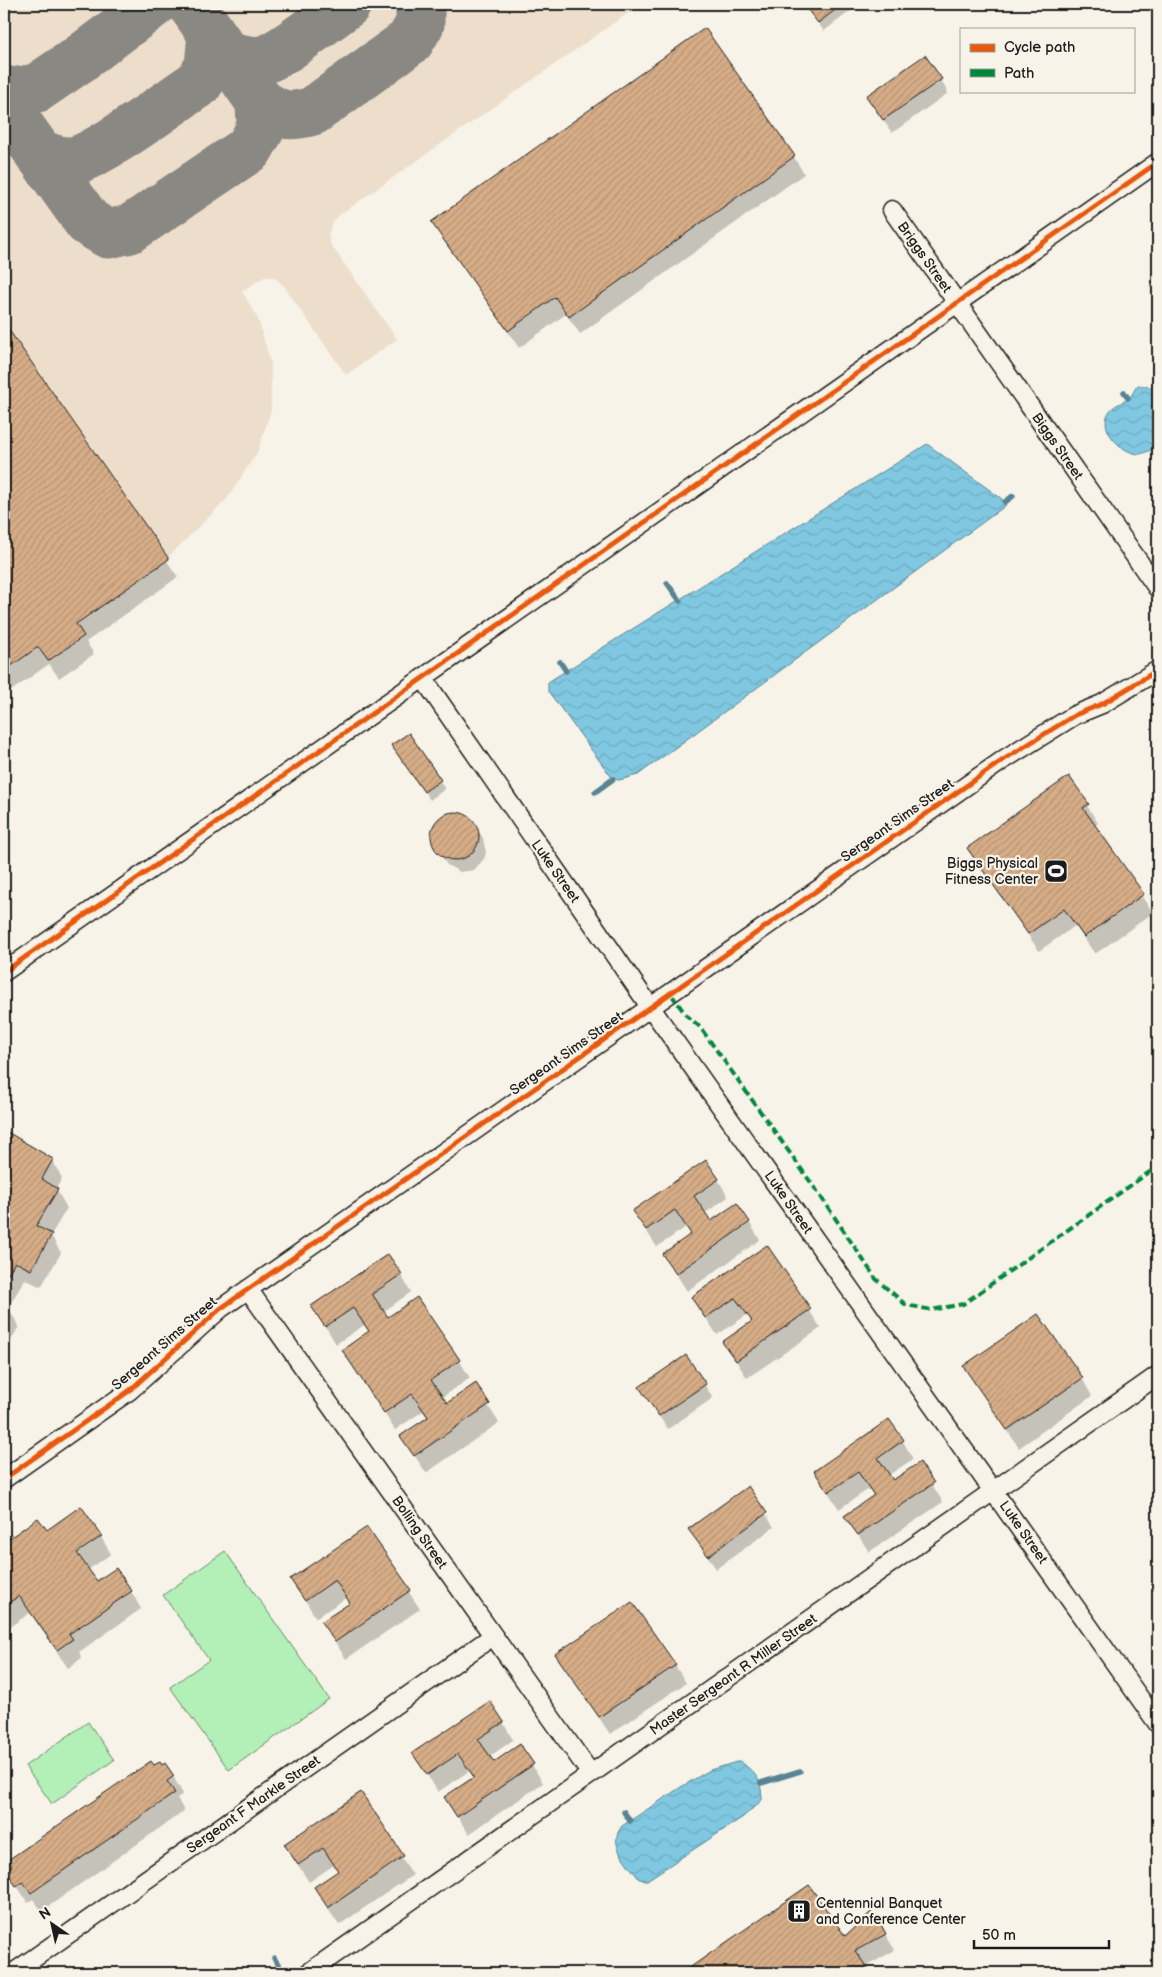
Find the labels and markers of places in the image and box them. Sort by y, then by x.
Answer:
place label: Biggs Physical Fitness Center [945,855,1039,888]
sports icon: Biggs Physical Fitness Center [1043,858,1069,884]
place label: Centennial Banquet and Conference Center [816,1895,966,1928]
building icon: Centennial Banquet and Conference Center [786,1898,812,1924]

